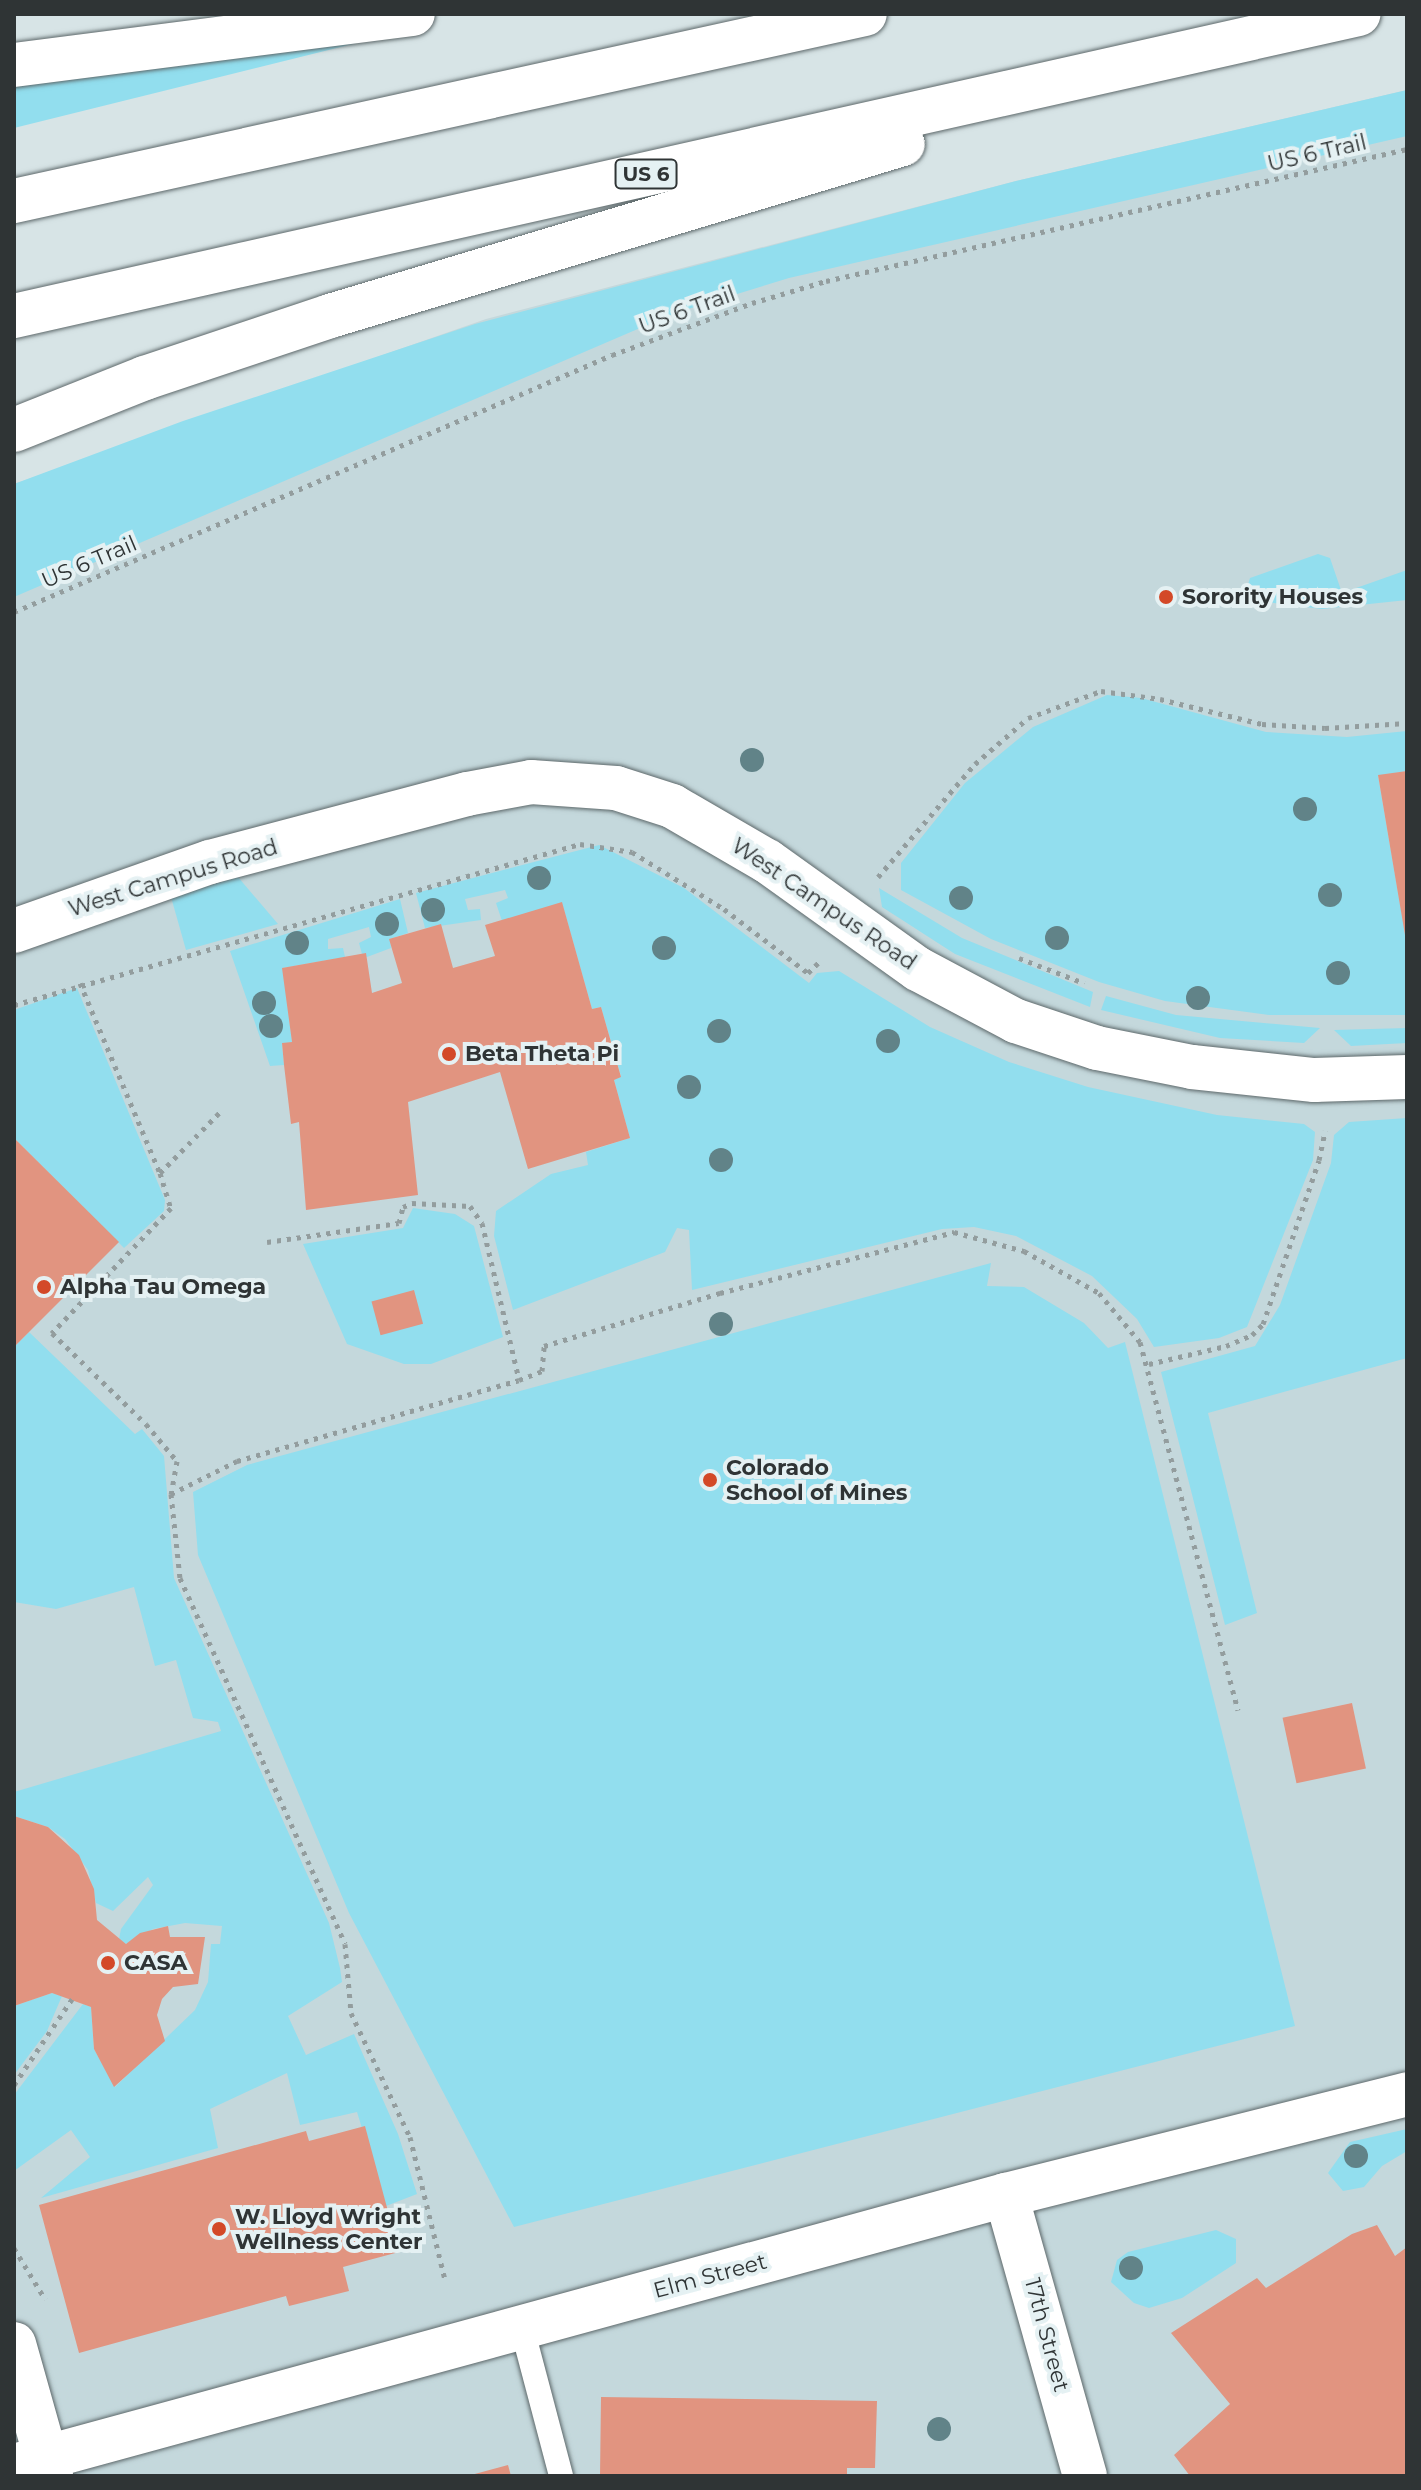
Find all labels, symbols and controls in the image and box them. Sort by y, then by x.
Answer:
street label: US 6 Trail [1265,129,1369,177]
road number: US 6 [614,158,678,190]
street label: US 6 Trail [635,280,739,340]
street label: US 6 Trail [37,530,141,594]
place label: Sorority Houses [1182,584,1363,610]
marker: Sorority Houses [1157,588,1175,606]
street label: West Campus Road [726,832,922,976]
street label: West Campus Road [65,834,281,922]
place label: Beta Theta Pi [465,1041,619,1067]
marker: Beta Theta Pi [440,1045,458,1063]
place label: Alpha Tau Omega [60,1274,266,1300]
marker: Alpha Tau Omega [35,1278,53,1296]
place label: Colorado School of Mines [726,1454,908,1506]
marker: Colorado School of Mines [701,1471,719,1489]
place label: CASA [124,1950,187,1976]
marker: CASA [99,1954,117,1972]
place label: W. Lloyd Wright Wellness Center [235,2203,422,2254]
marker: W. Lloyd Wright Wellness Center [210,2220,228,2238]
street label: Elm Street [650,2248,770,2304]
street label: 17th Street [1019,2275,1075,2395]

